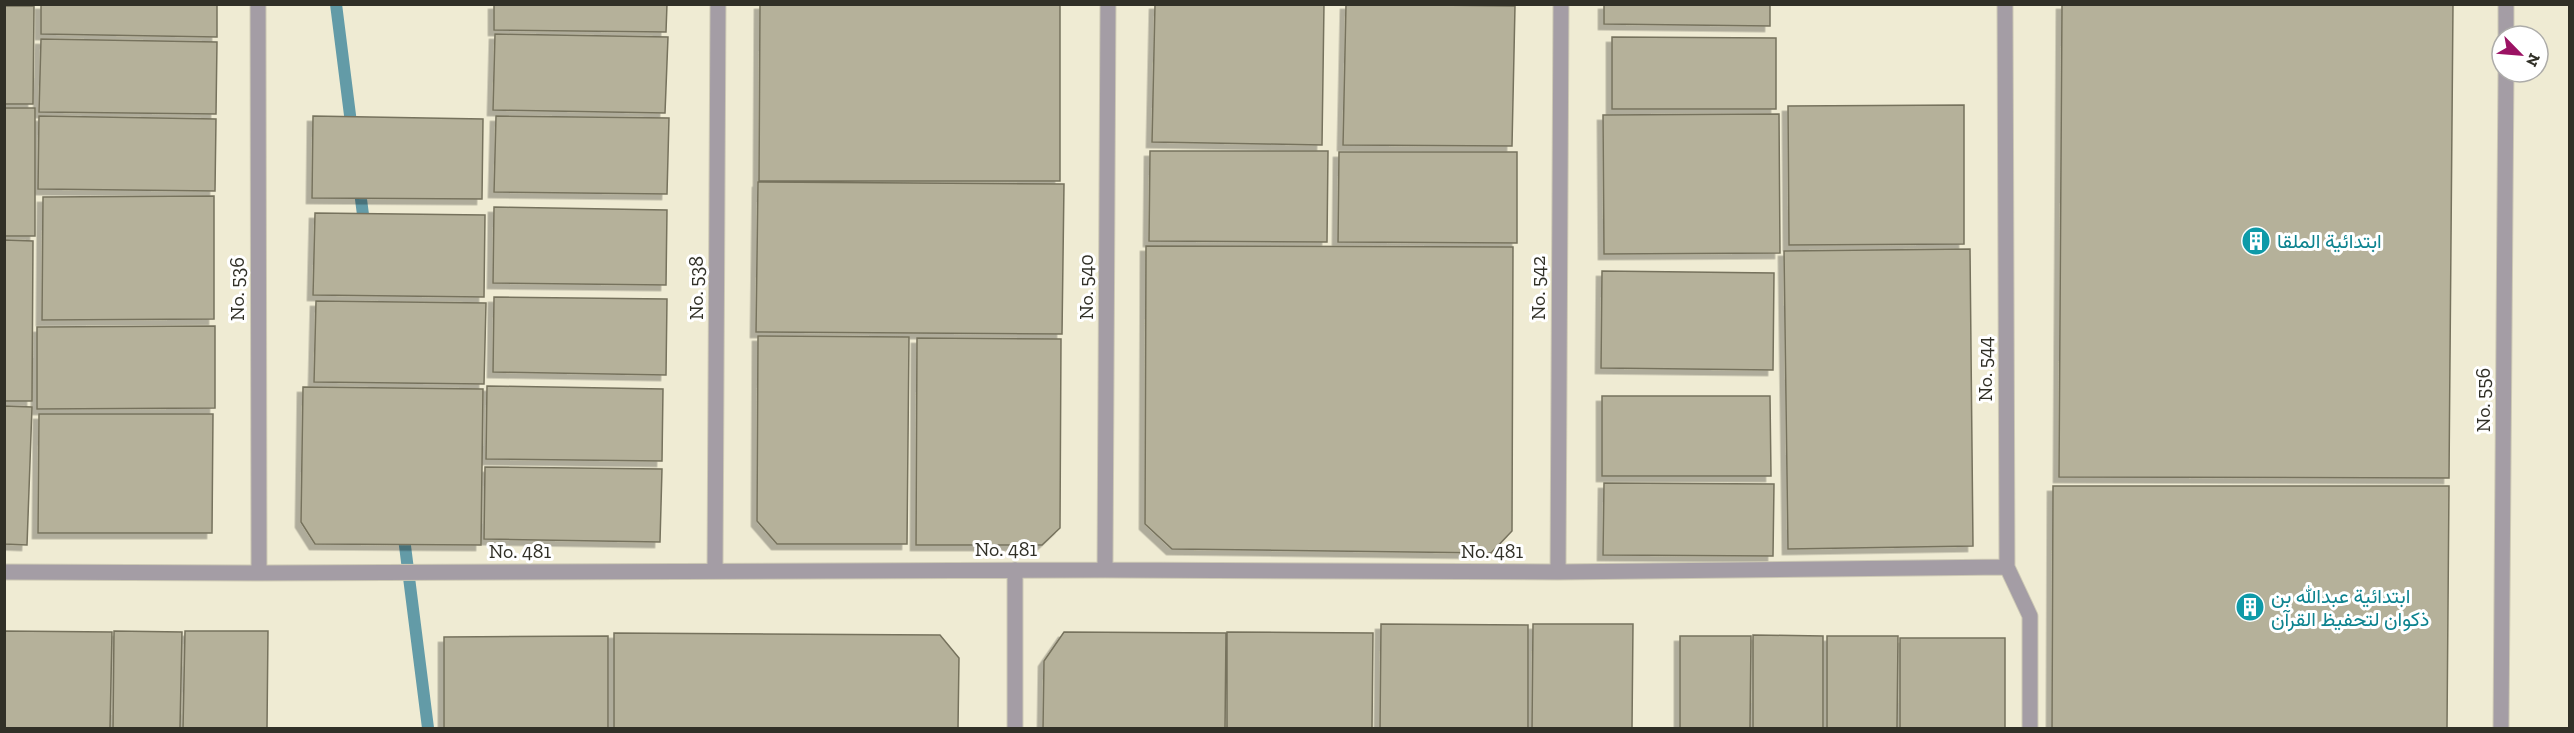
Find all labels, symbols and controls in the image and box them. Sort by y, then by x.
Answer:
north arrow [2490,24,2550,84]
text: N [2522,51,2544,70]
building icon: ابتدائية الملقا [2240,225,2272,257]
place label: ابتدائية الملقا [2277,229,2382,253]
street label: No. 540 [1074,254,1098,320]
street label: No. 538 [684,256,708,320]
street label: No. 542 [1526,256,1550,320]
street label: No. 536 [225,257,249,321]
street label: No. 544 [1973,336,1997,401]
street label: No. 556 [2471,368,2495,432]
street label: No. 481 [975,537,1037,561]
street label: No. 481 [489,539,551,563]
street label: No. 481 [1461,539,1523,563]
place label: ابتدائية عبدالله بن ذكوان لتحفيظ القرآن [2271,584,2429,632]
building icon: ابتدائية عبدالله بن ذكوان لتحفيظ القرآن [2234,591,2266,623]

